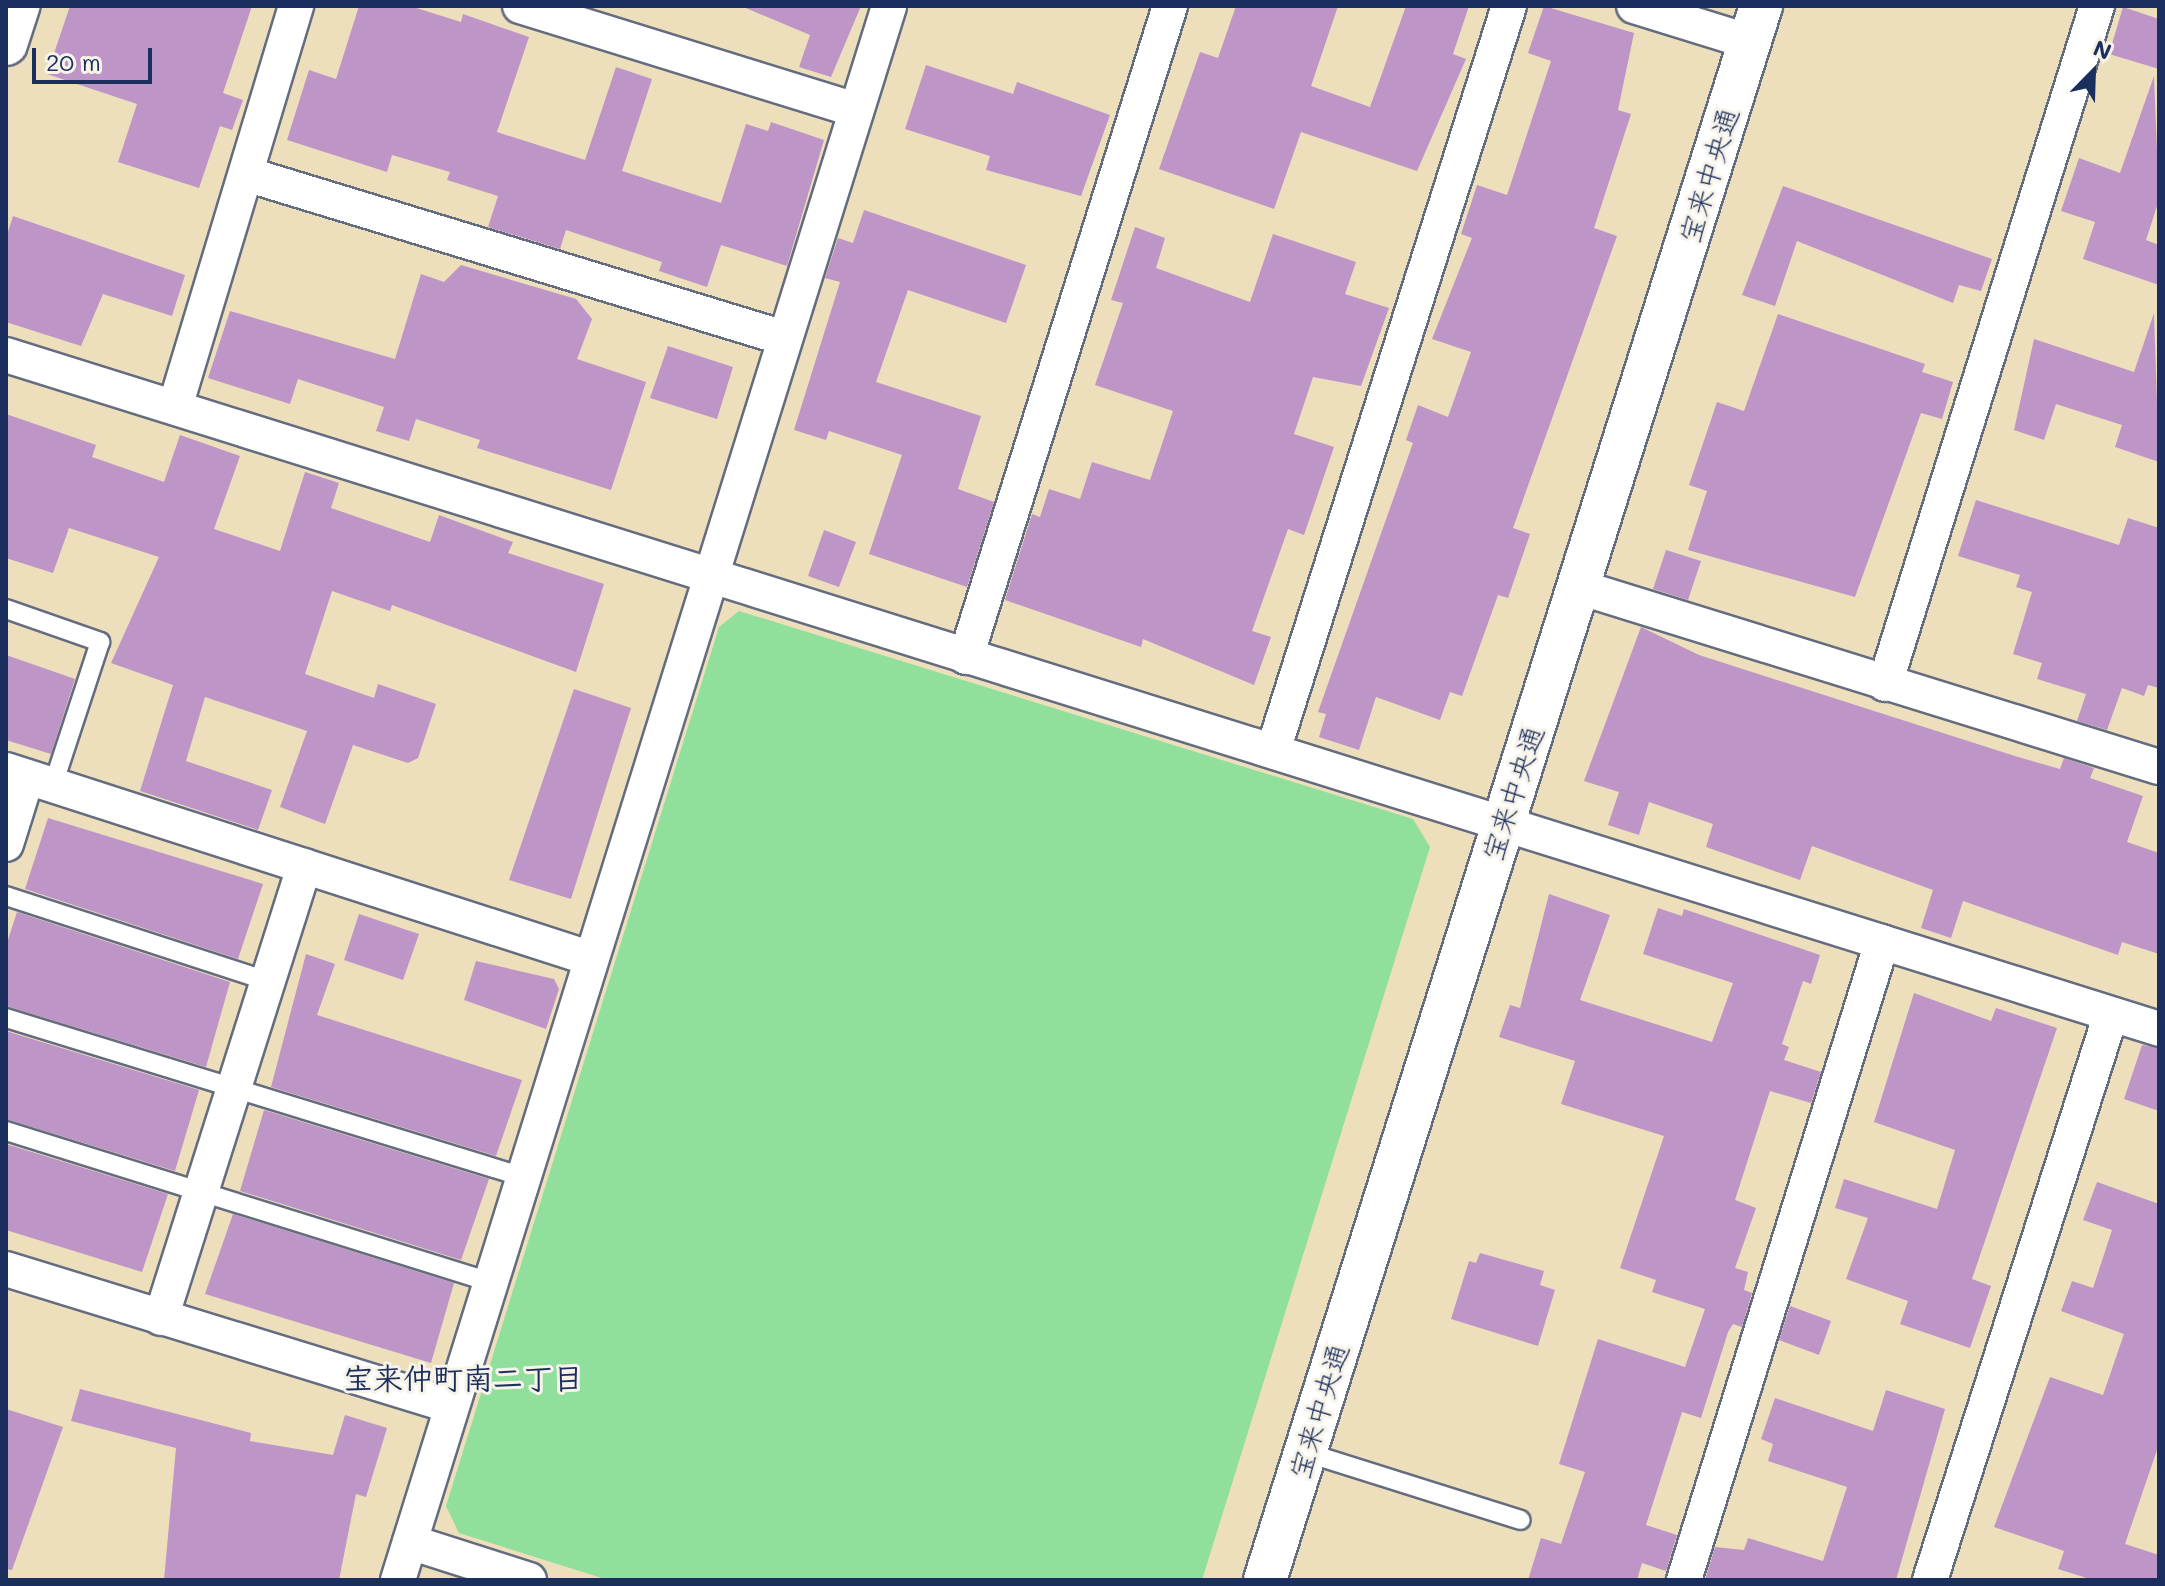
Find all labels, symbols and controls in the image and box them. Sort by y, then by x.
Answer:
scale bar [36,32,156,82]
north arrow [2053,32,2133,112]
text: N [2089,33,2116,66]
text: 20 m [46,46,101,77]
street label: 宝来中央通 [1671,103,1745,247]
street label: 宝来中央通 [1474,721,1550,865]
street label: 宝来中央通 [1281,1339,1355,1483]
district label: 宝来仲町南二丁目 [343,1359,583,1395]

